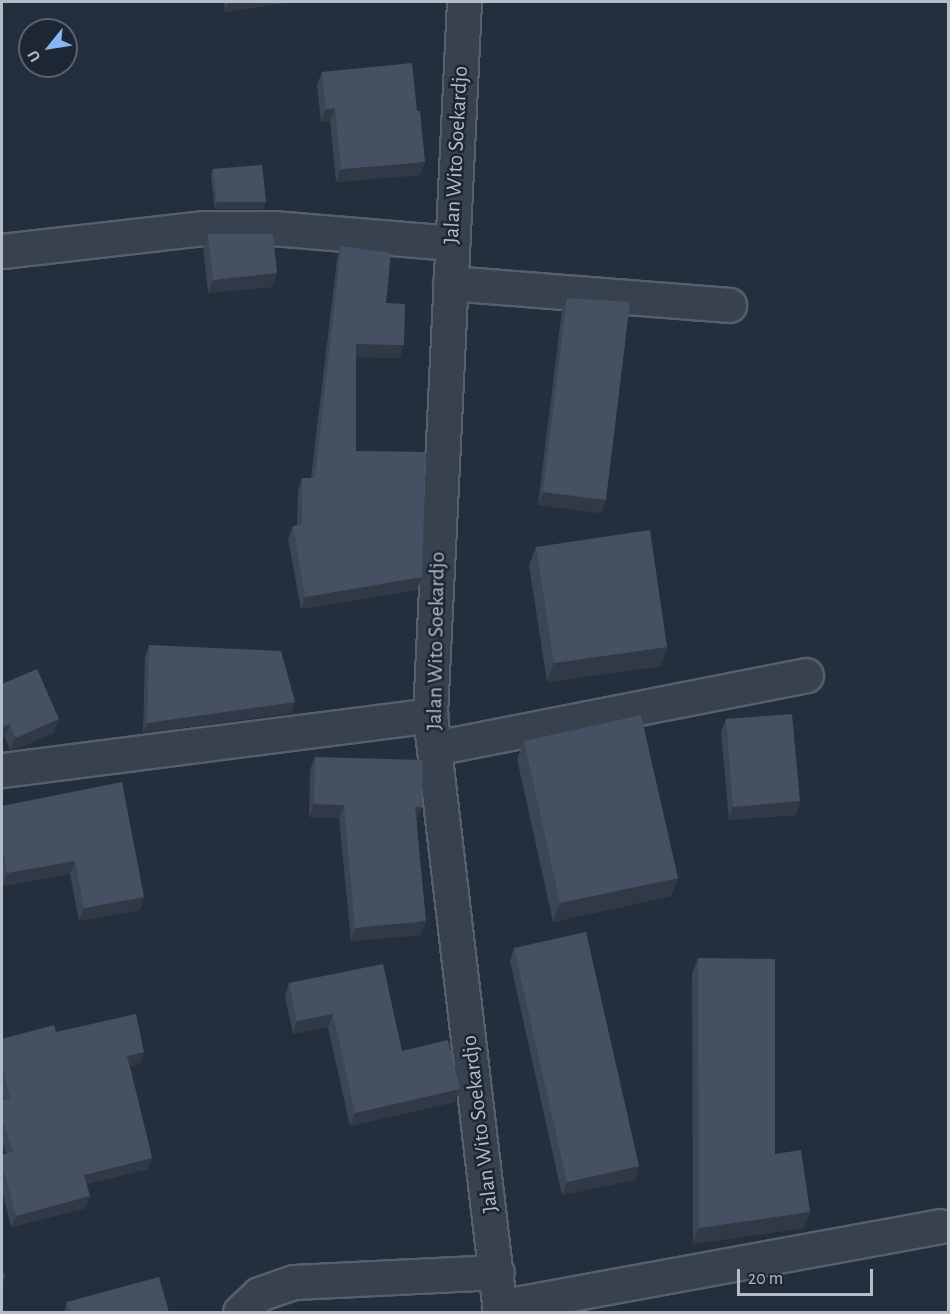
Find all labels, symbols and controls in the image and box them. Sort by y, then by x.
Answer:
north arrow [18,18,78,78]
text: U [25,48,44,64]
street label: Jalan Wito Soekardjo [438,65,474,245]
street label: Jalan Wito Soekardjo [421,552,451,730]
street label: Jalan Wito Soekardjo [456,1034,504,1214]
scale bar [740,1257,876,1295]
text: 20 m [748,1270,783,1288]

